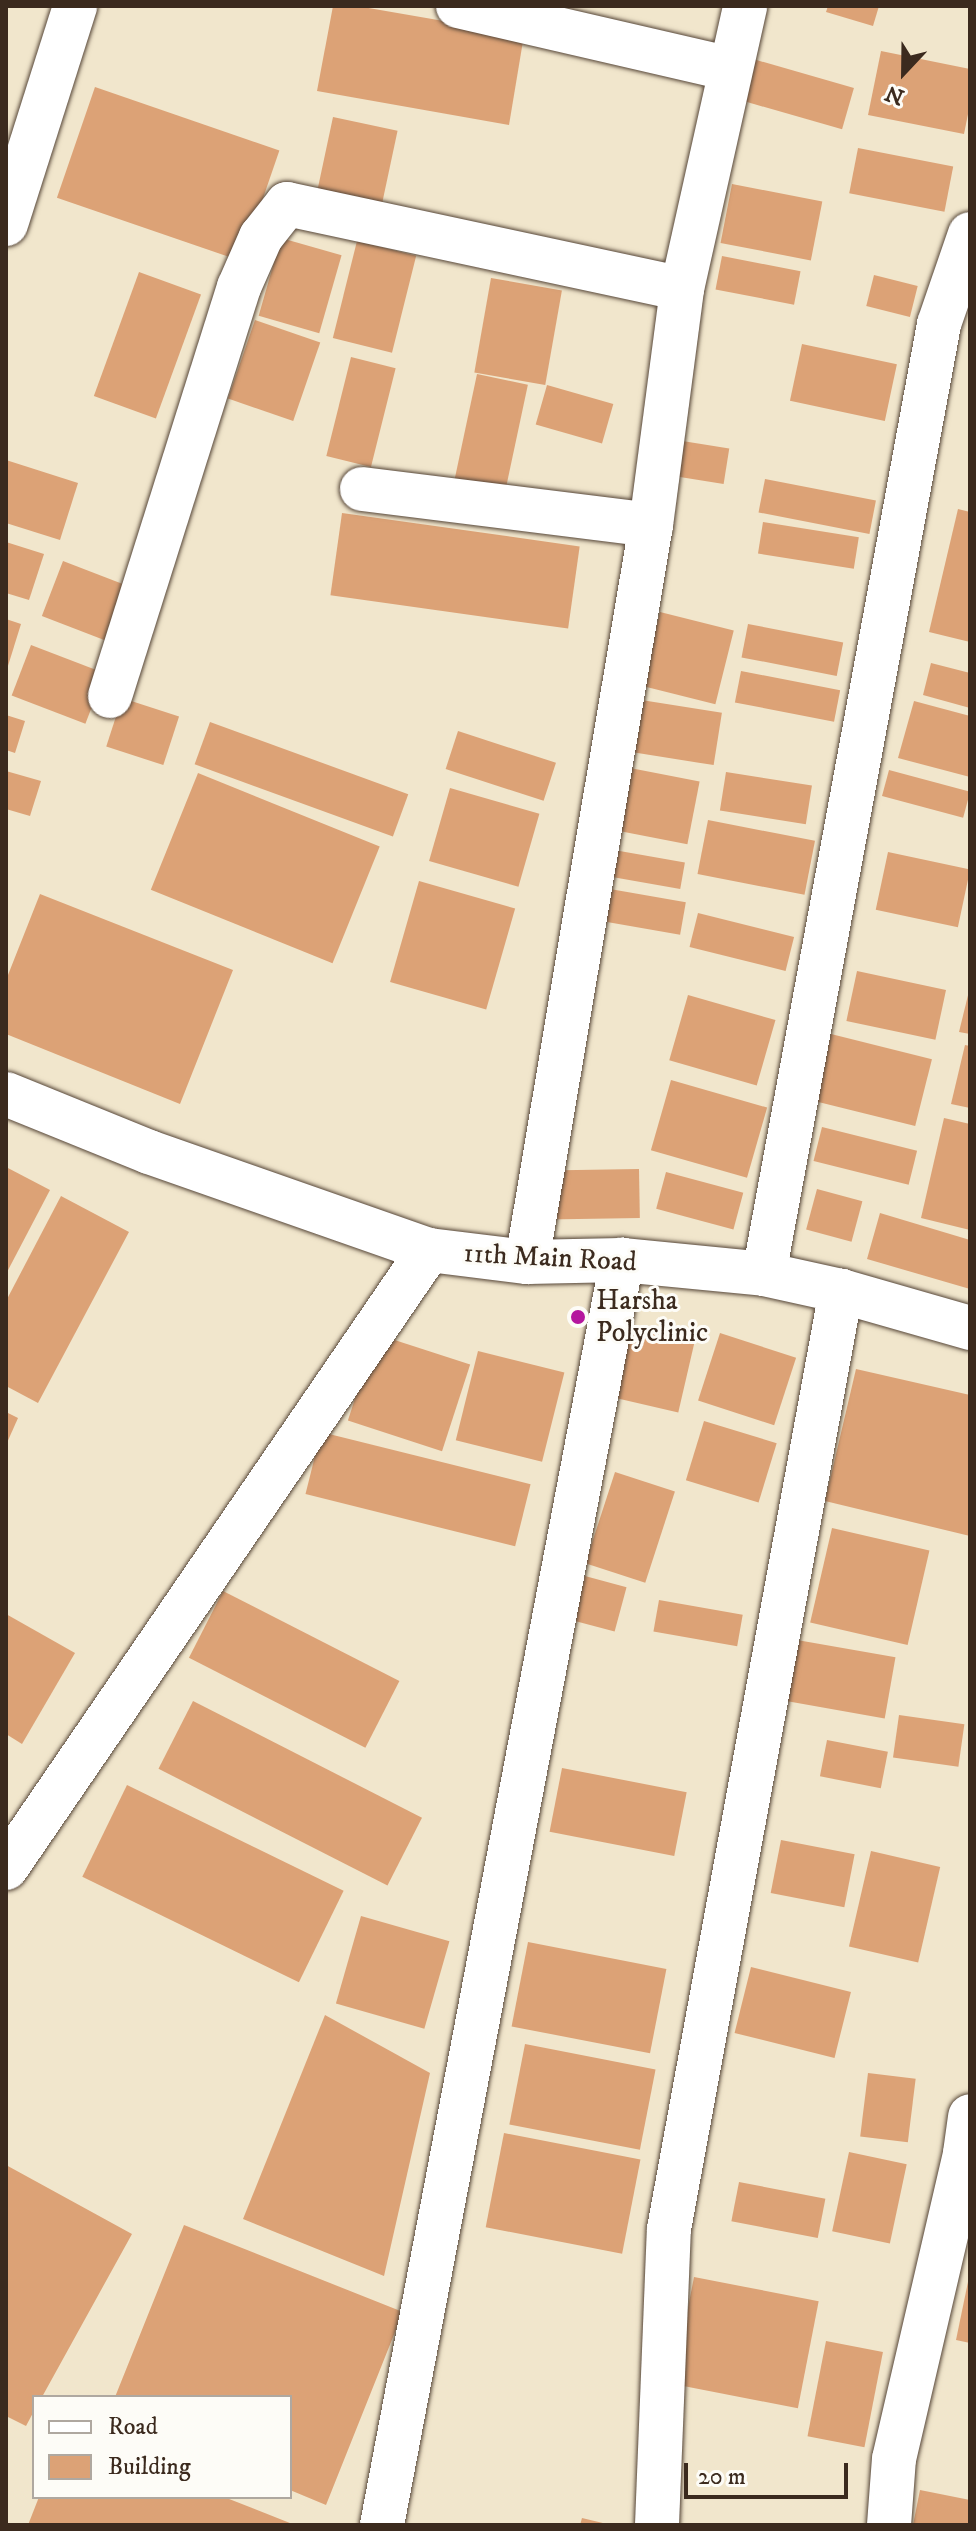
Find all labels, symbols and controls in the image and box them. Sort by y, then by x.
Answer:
north arrow [864,32,944,112]
text: N [881,79,908,111]
street label: 11th Main Road [462,1237,638,1279]
place label: Harsha Polyclinic [596,1284,708,1350]
marker: Harsha Polyclinic [567,1306,589,1328]
legend [32,2395,292,2499]
text: Road [108,2412,158,2442]
scale bar [688,2447,852,2497]
text: Building [108,2452,191,2482]
text: 20 m [698,2462,746,2492]

